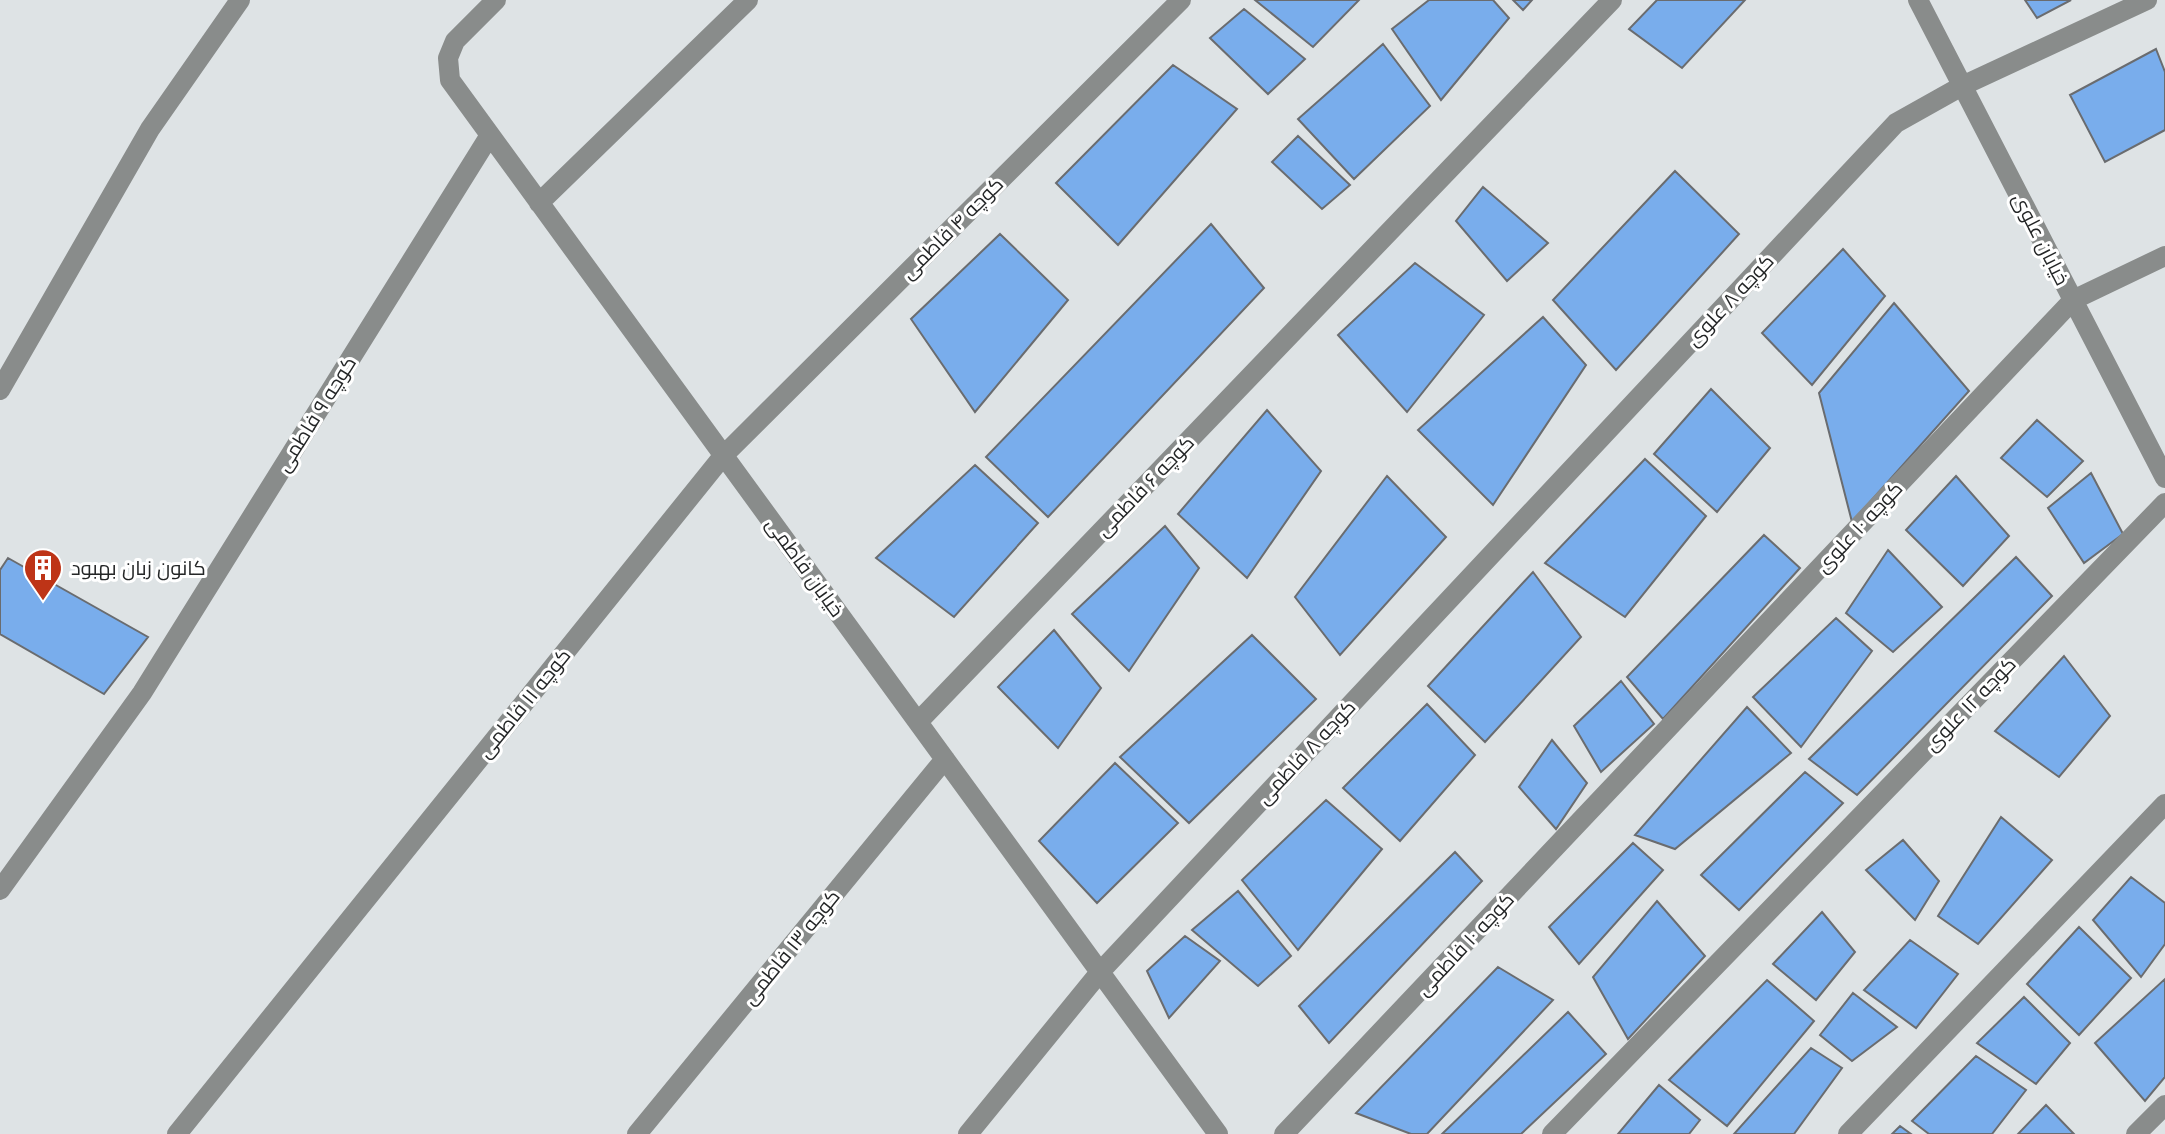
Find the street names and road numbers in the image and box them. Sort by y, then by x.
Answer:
street label: کوچه ۴ فاطمی [895,171,1009,285]
street label: خیابان علوی [2007,188,2075,290]
street label: کوچه ۸ علوی [1680,248,1780,352]
street label: کوچه ۹ فاطمی [270,351,362,477]
street label: کوچه ۶ فاطمی [1090,430,1200,542]
street label: کوچه ۱۰ علوی [1810,476,1908,578]
street label: خیابان فاطمی [760,512,850,622]
street label: کوچه ۱۱ فاطمی [472,643,576,763]
street label: کوچه ۱۲ علوی [1918,651,2022,757]
street label: کوچه ۸ فاطمی [1251,694,1361,810]
street label: کوچه ۱۳ فاطمی [736,884,846,1010]
street label: کوچه ۱۰ فاطمی [1410,887,1520,1001]

